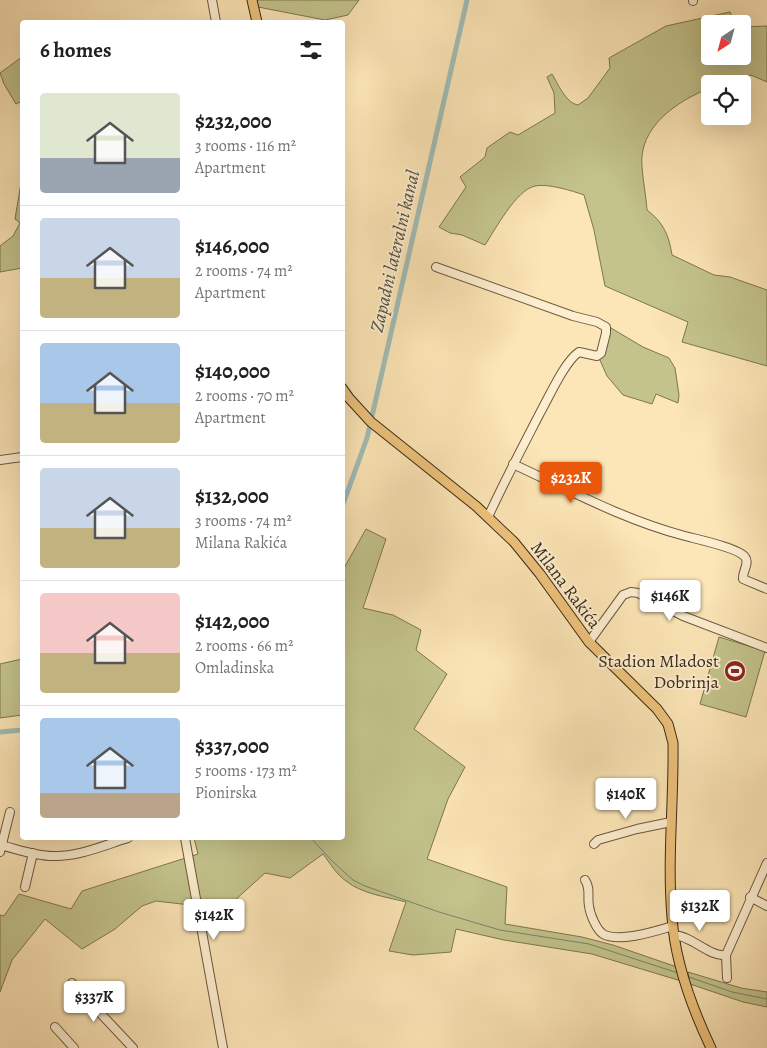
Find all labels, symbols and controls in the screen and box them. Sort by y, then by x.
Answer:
north arrow [701,15,751,65]
map controls [701,15,751,125]
text: 6 homes [40,36,112,64]
icon: filters [297,36,325,64]
button: locate [701,75,751,125]
text: $232,000 [195,107,271,135]
icon: home [80,113,140,173]
text: 3 rooms · 116 m² [195,135,296,157]
text: Apartment [195,157,266,179]
water label: Zapadni lateralni kanal [364,167,426,335]
text: $146,000 [195,232,269,260]
icon: home [80,238,140,298]
text: 2 rooms · 74 m² [195,260,293,282]
text: Apartment [195,282,266,304]
text: $140,000 [195,357,270,385]
icon: home [80,363,140,423]
text: 2 rooms · 70 m² [195,385,294,407]
text: Apartment [195,407,266,429]
pin: $232K [536,462,606,504]
text: $232K [551,467,591,489]
text: $132,000 [195,482,269,510]
icon: home [80,488,140,548]
text: 3 rooms · 74 m² [195,510,292,532]
text: Milana Rakića [195,532,287,554]
street label: Milana Rakića [525,536,607,634]
pin: $146K [635,580,705,622]
text: $146K [651,585,689,607]
text: $142,000 [195,607,270,635]
icon: home [80,613,140,673]
text: 2 rooms · 66 m² [195,635,293,657]
place label: Stadion Mladost Dobrinja [598,649,720,694]
text: Omladinska [195,657,274,679]
sports icon: Stadion Mladost Dobrinja [723,659,747,683]
text: $337,000 [195,732,269,760]
icon: home [80,738,140,798]
text: 5 rooms · 173 m² [195,760,297,782]
pin: $140K [591,778,661,820]
text: Pionirska [195,782,257,804]
text: $140K [606,783,646,805]
pin: $132K [665,890,735,932]
text: $132K [681,895,719,917]
pin: $142K [179,898,249,941]
text: $142K [195,904,233,926]
pin: $337K [59,980,129,1023]
text: $337K [75,986,113,1008]

